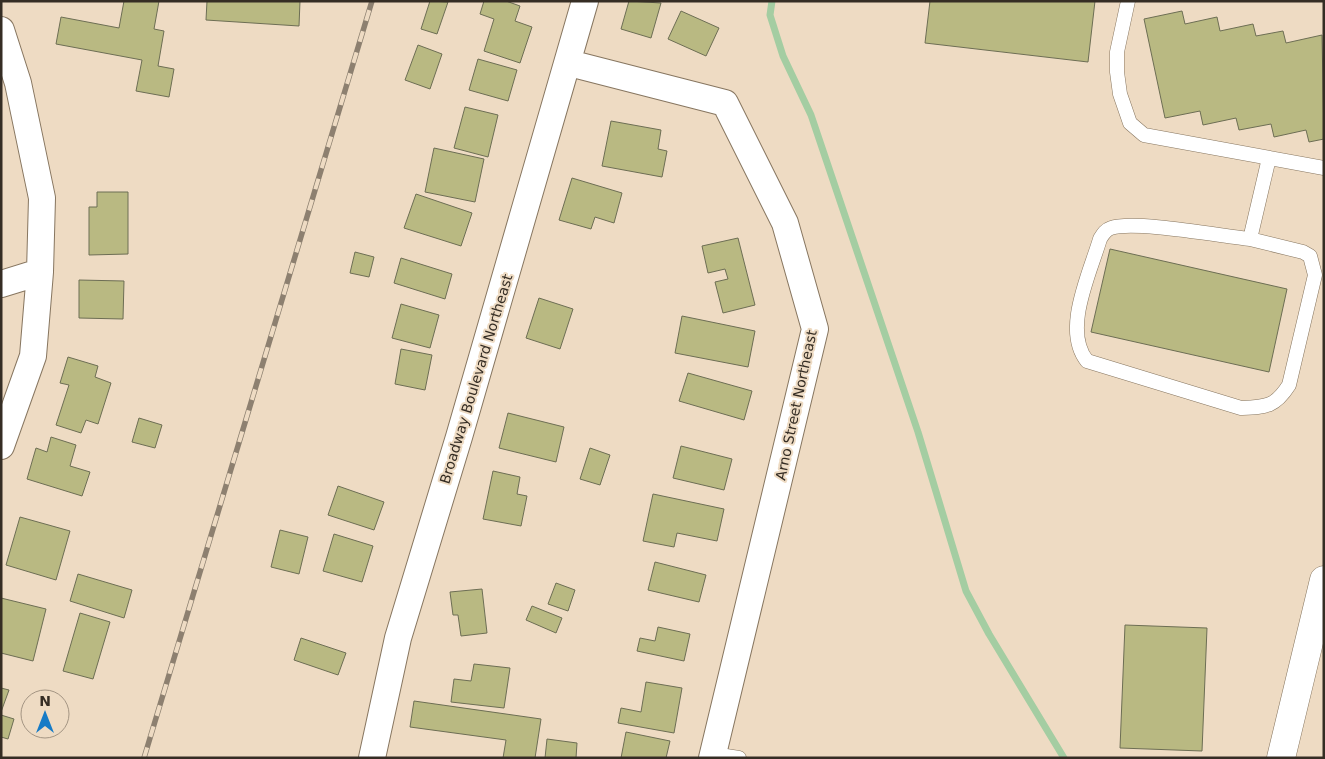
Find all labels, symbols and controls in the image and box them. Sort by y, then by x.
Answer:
street label: Broadway Boulevard Northeast [436,272,516,486]
street label: Arno Street Northeast [772,328,820,482]
north arrow [20,689,70,739]
text: N [39,693,51,709]

